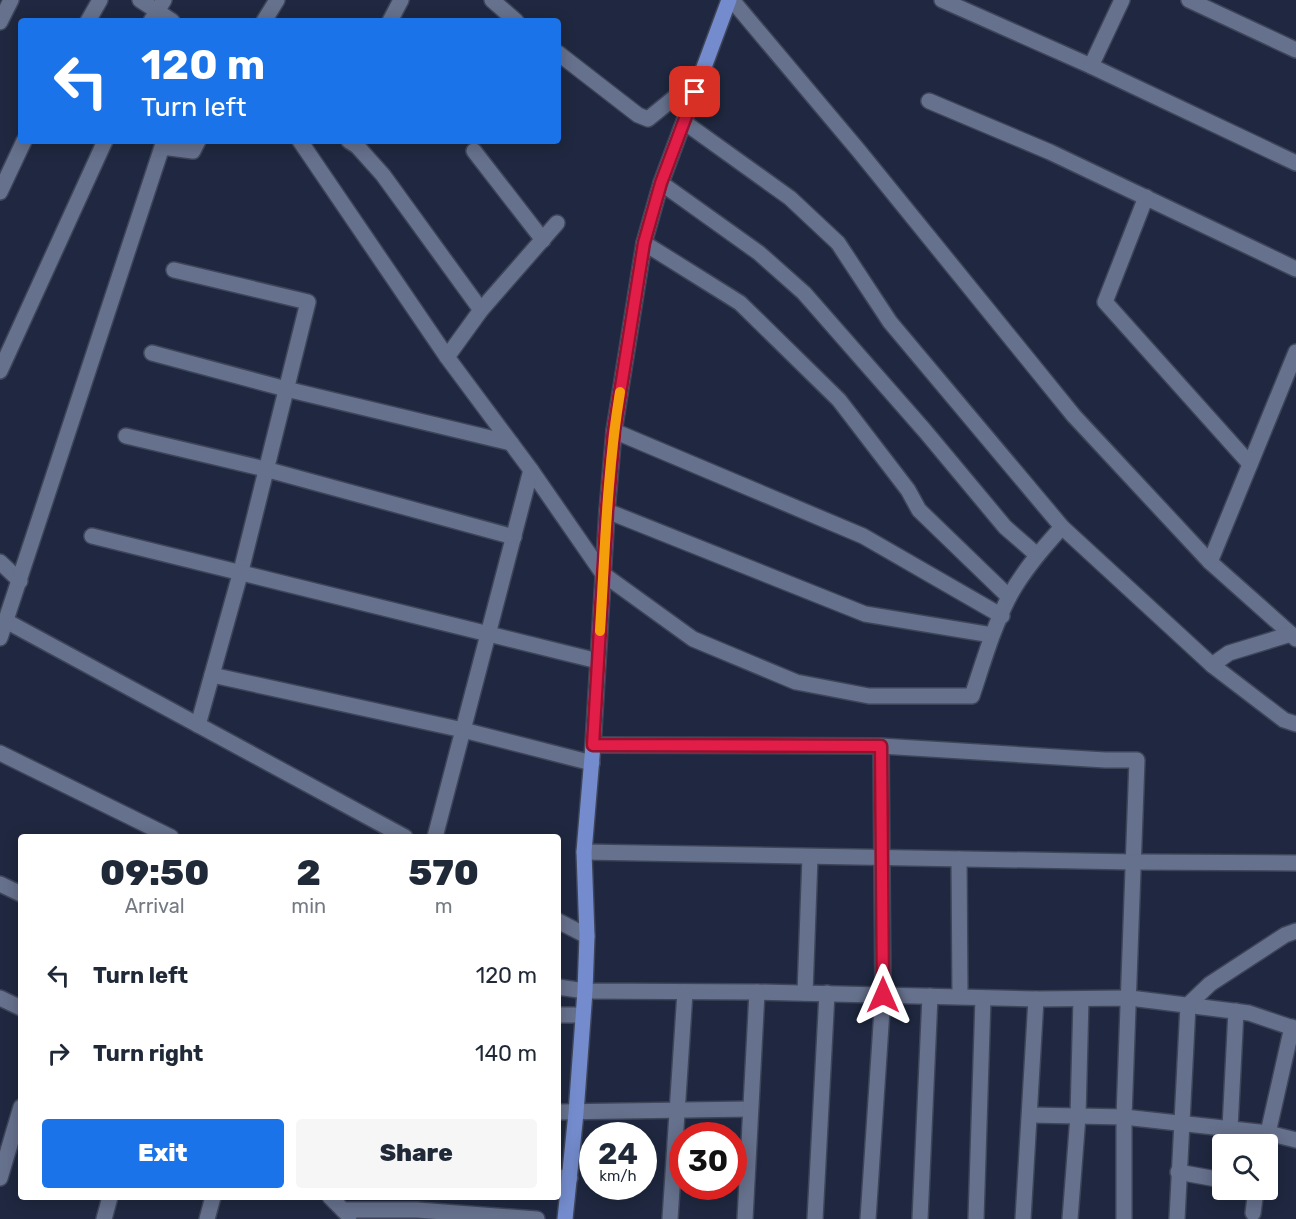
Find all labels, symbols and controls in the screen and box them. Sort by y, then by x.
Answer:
text: 120 m [141,40,265,90]
icon: left [42,42,120,120]
pin [669,66,720,117]
icon: arrive [678,75,711,108]
text: Turn left [141,91,246,123]
text: 09:50 [100,851,209,894]
text: 2 [297,851,321,894]
text: 570 [408,851,479,894]
text: Arrival [125,894,185,918]
text: min [291,894,326,918]
text: m [435,894,452,918]
icon: left [42,959,75,992]
text: Turn left [93,962,188,989]
text: 120 m [476,962,537,989]
position arrow [851,963,915,1027]
icon: right [42,1037,75,1070]
text: Turn right [93,1040,203,1067]
text: 140 m [475,1040,537,1067]
button: Exit [42,1119,284,1188]
button: Share [296,1119,537,1188]
speed limit sign: 30 [669,1122,747,1200]
map controls [1212,1134,1278,1200]
button: search [1212,1134,1278,1200]
text: 24 [598,1136,638,1172]
text: km/h [599,1167,637,1185]

